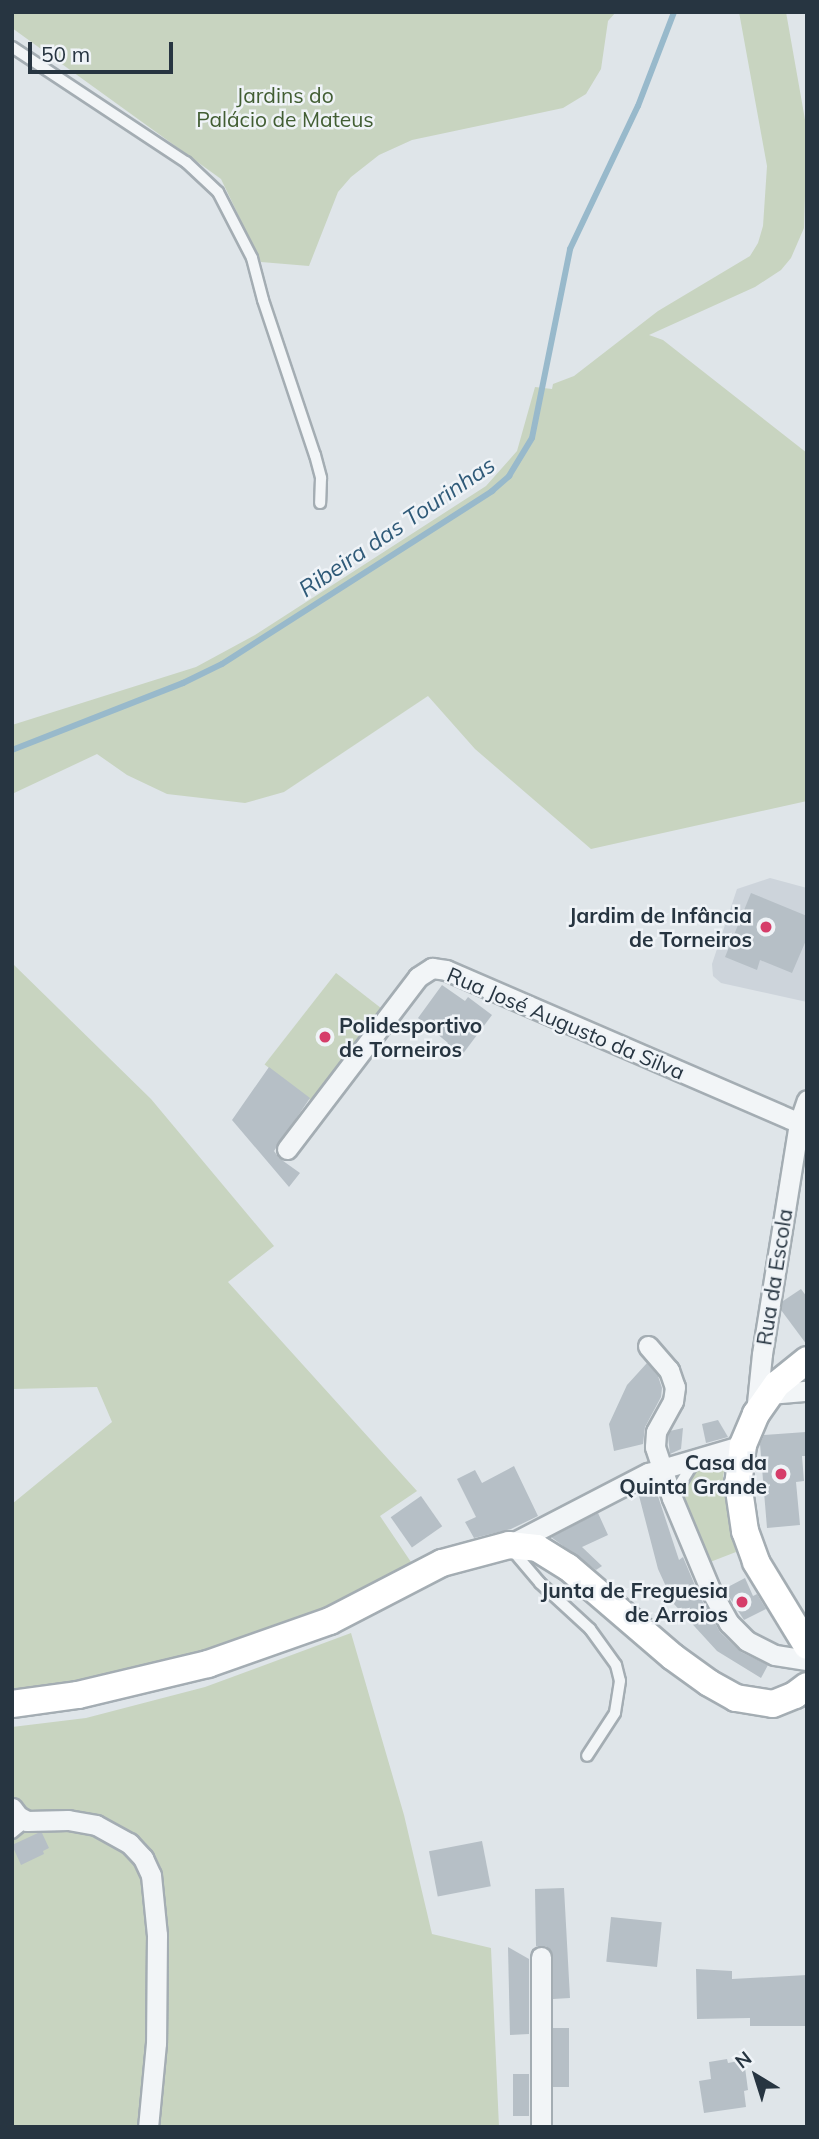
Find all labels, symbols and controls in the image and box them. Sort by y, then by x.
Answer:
scale bar [32,28,177,72]
text: 50 m [41,41,90,67]
park label: Jardins do Palácio de Mateus [196,82,374,132]
water label: Ribeira das Tourinhas [294,451,500,603]
place label: Jardim de Infância de Torneiros [569,902,752,952]
marker: Jardim de Infância de Torneiros [758,919,774,935]
street label: Rua José Augusto da Silva [443,961,689,1085]
place label: Polidesportivo de Torneiros [339,1012,482,1062]
marker: Polidesportivo de Torneiros [317,1029,333,1045]
street label: Rua da Escola [751,1207,797,1347]
place label: Casa da Quinta Grande [619,1449,767,1499]
marker: Casa da Quinta Grande [773,1466,789,1482]
place label: Junta de Freguesia de Arroios [541,1577,728,1627]
marker: Junta de Freguesia de Arroios [734,1594,750,1610]
north arrow [721,2041,791,2111]
text: N [730,2046,756,2073]

